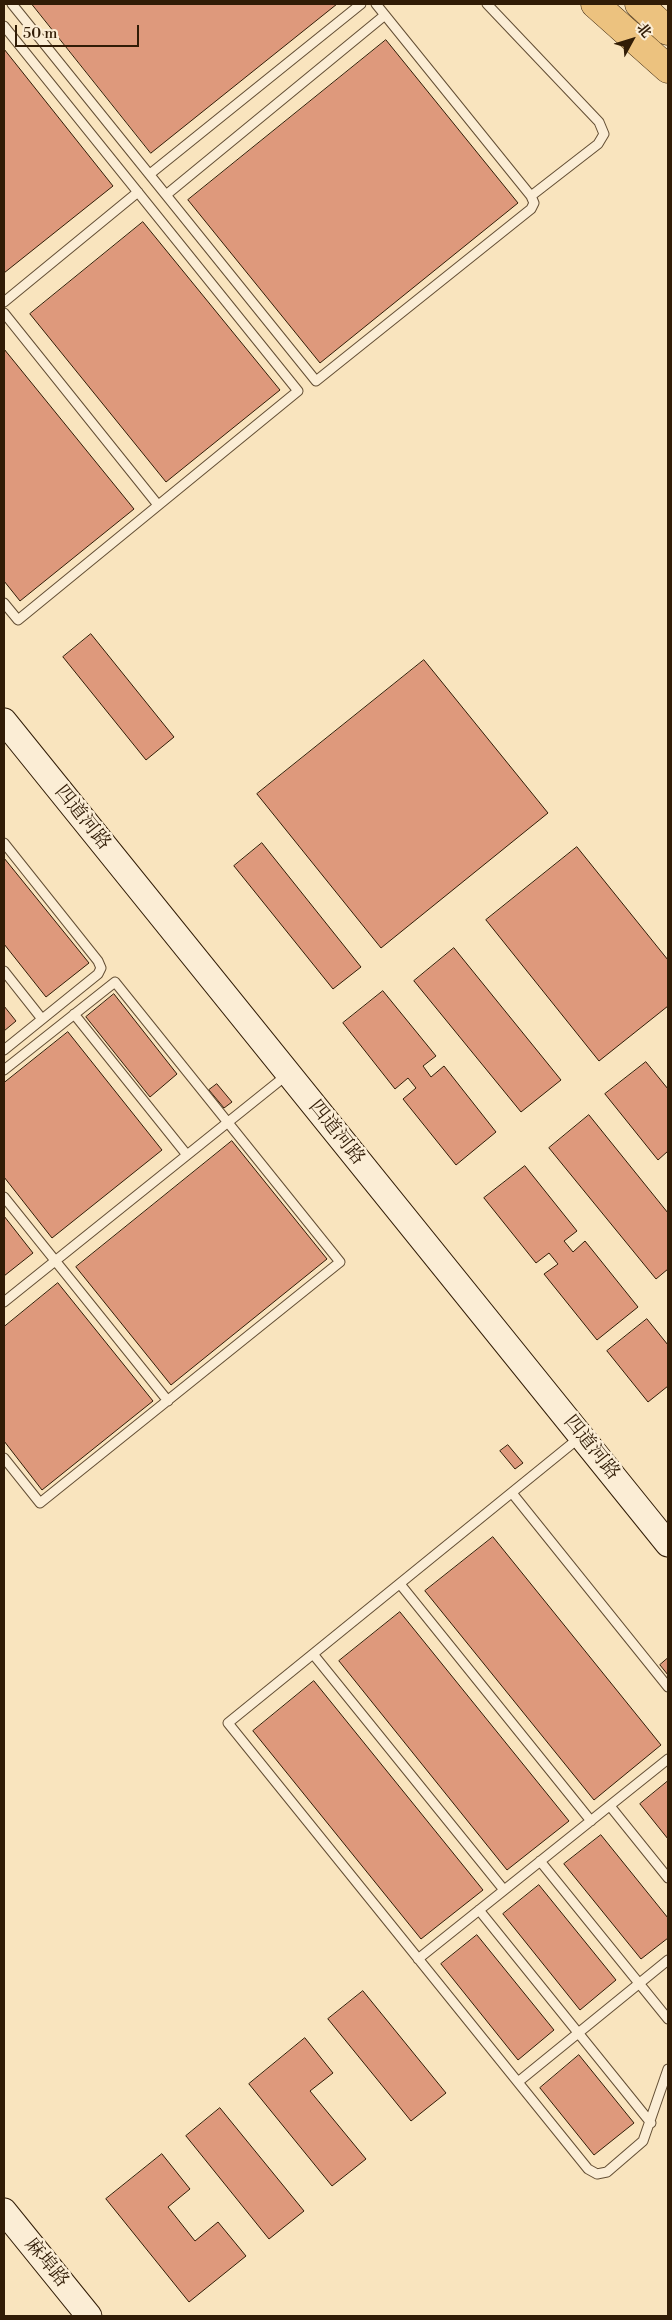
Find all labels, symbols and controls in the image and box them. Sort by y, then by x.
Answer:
scale bar [18,15,141,47]
north arrow [607,15,657,65]
text: 北 [632,19,655,42]
text: 50 m [23,24,57,43]
street label: 四道河路 [49,781,115,855]
street label: 四道河路 [303,1096,369,1170]
street label: 四道河路 [558,1411,624,1485]
street label: 麻埠路 [19,2234,73,2292]

